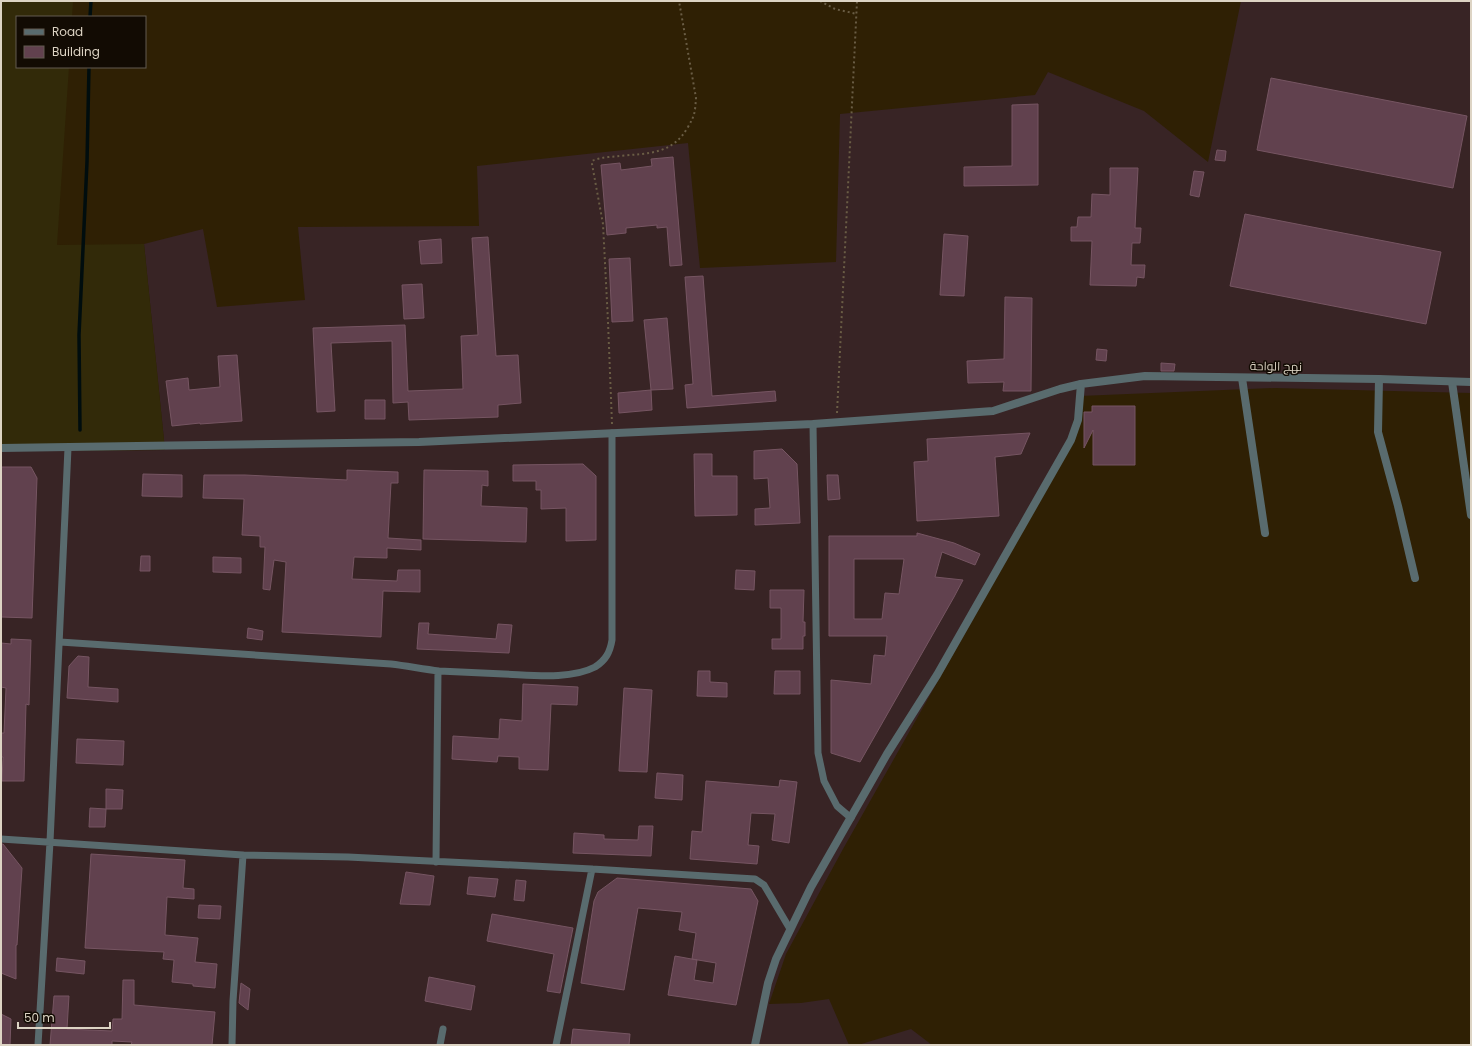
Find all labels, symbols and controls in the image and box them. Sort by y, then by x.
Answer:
legend [16,16,146,68]
text: Road [52,23,83,40]
text: Building [52,43,100,60]
street label: نهج الواحة [1250,357,1302,375]
scale bar [18,1004,110,1030]
text: 50 m [24,1009,55,1026]

